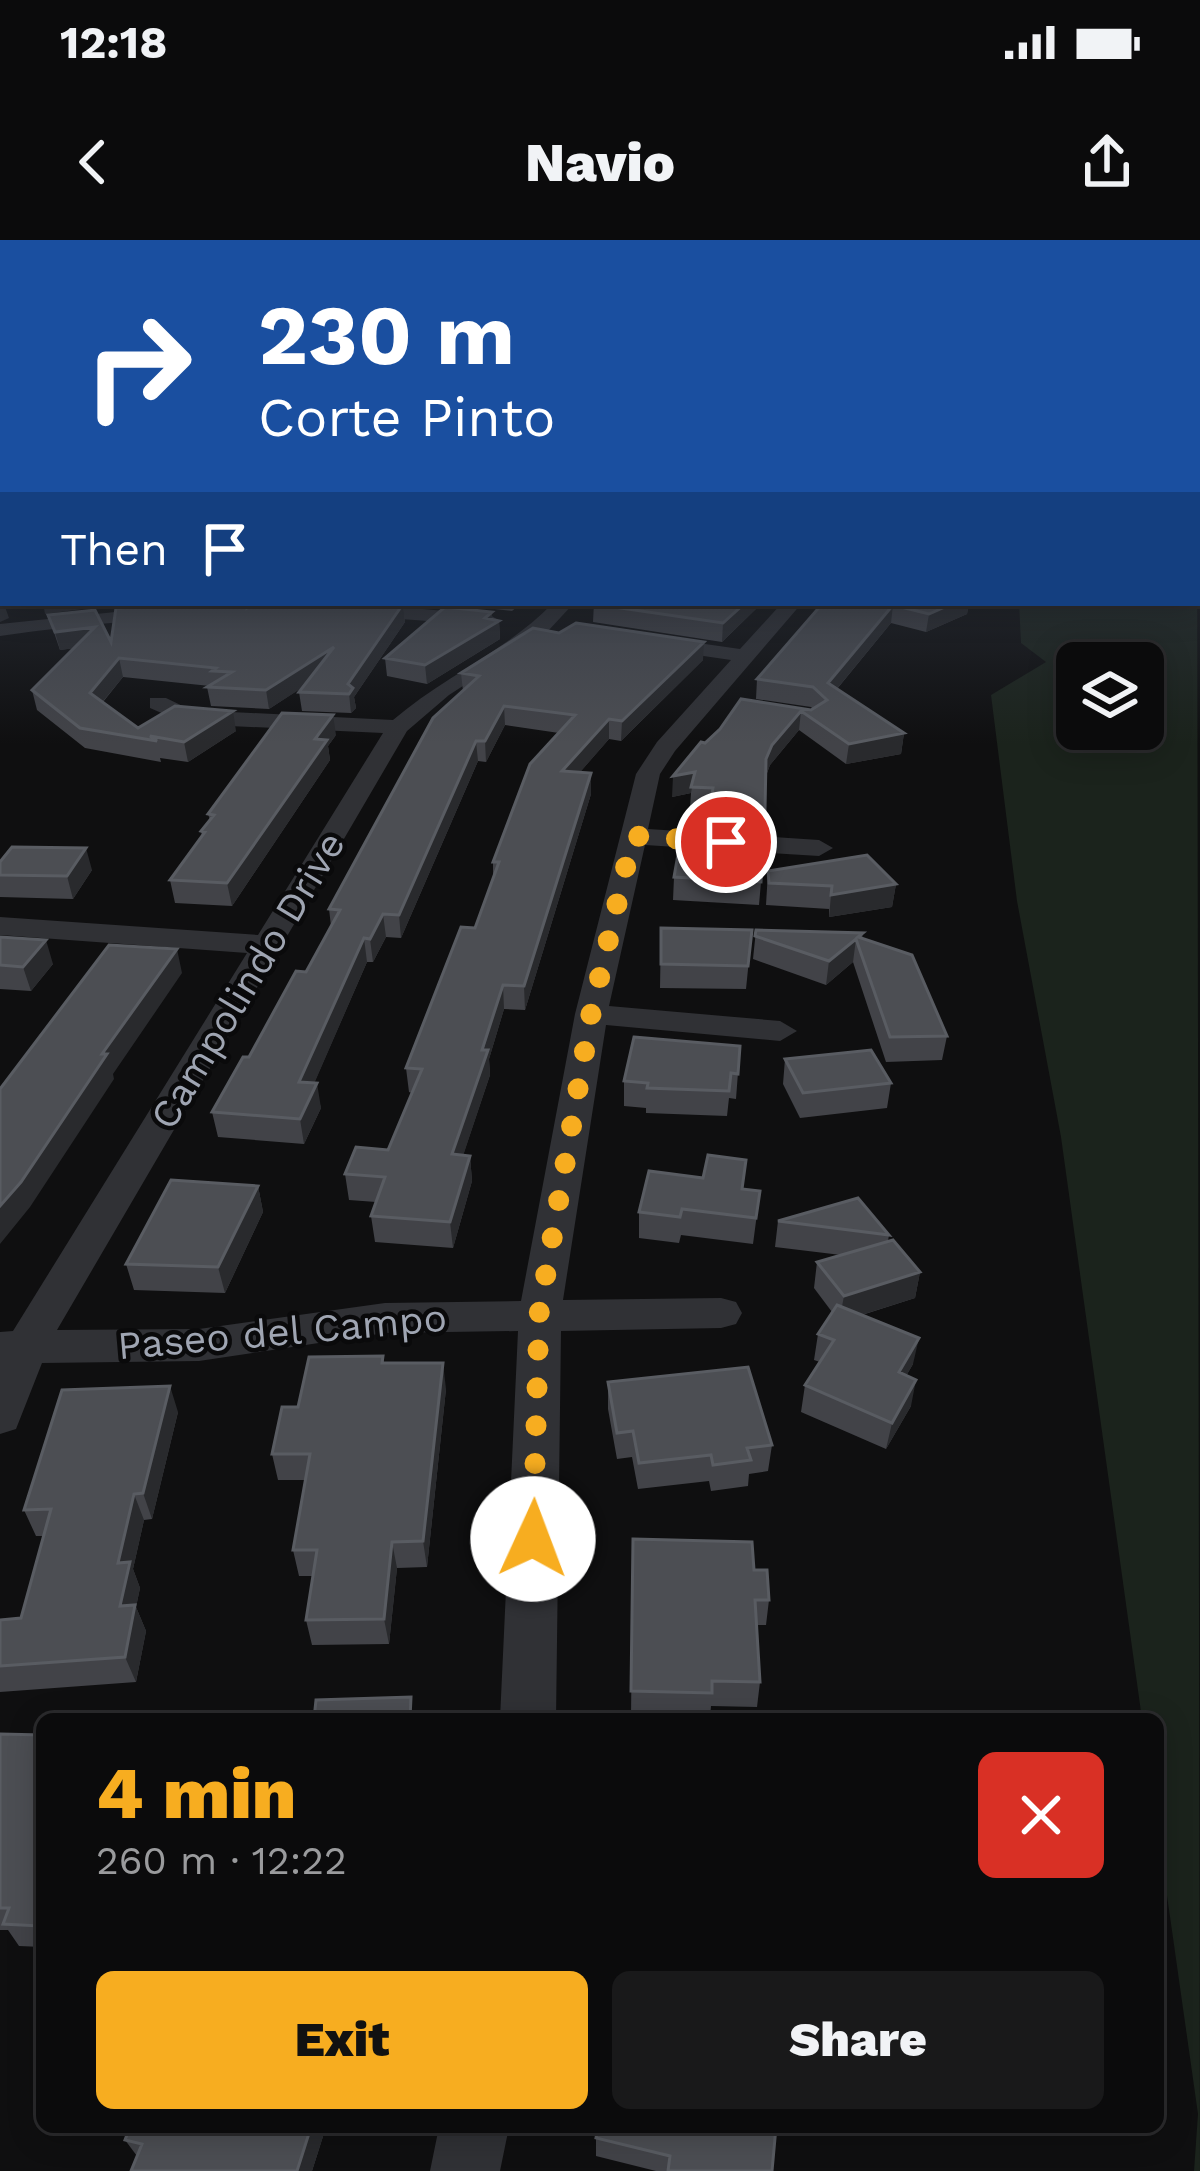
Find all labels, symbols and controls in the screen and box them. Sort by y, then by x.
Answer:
text: 12:18 [60,16,167,69]
icon: back [60,129,126,195]
icon: share [1074,129,1140,195]
text: Navio [525,131,675,194]
text: 230 m [258,286,515,384]
icon: right [60,288,216,444]
text: Corte Pinto [258,386,555,449]
icon: arrive [192,516,258,582]
text: Then [60,523,168,576]
map controls [1056,642,1164,750]
button: layers [1056,642,1164,750]
pin [675,791,777,893]
icon: arrive [693,809,759,875]
street label: Campolindo Drive [141,824,354,1137]
street label: Paseo del Campo [116,1295,449,1368]
position arrow [470,1476,596,1602]
text: 4 min [96,1751,296,1835]
button: close [978,1752,1104,1878]
text: 260 m · 12:22 [96,1838,347,1883]
button: Exit [96,1971,588,2109]
button: Share [612,1971,1104,2109]

